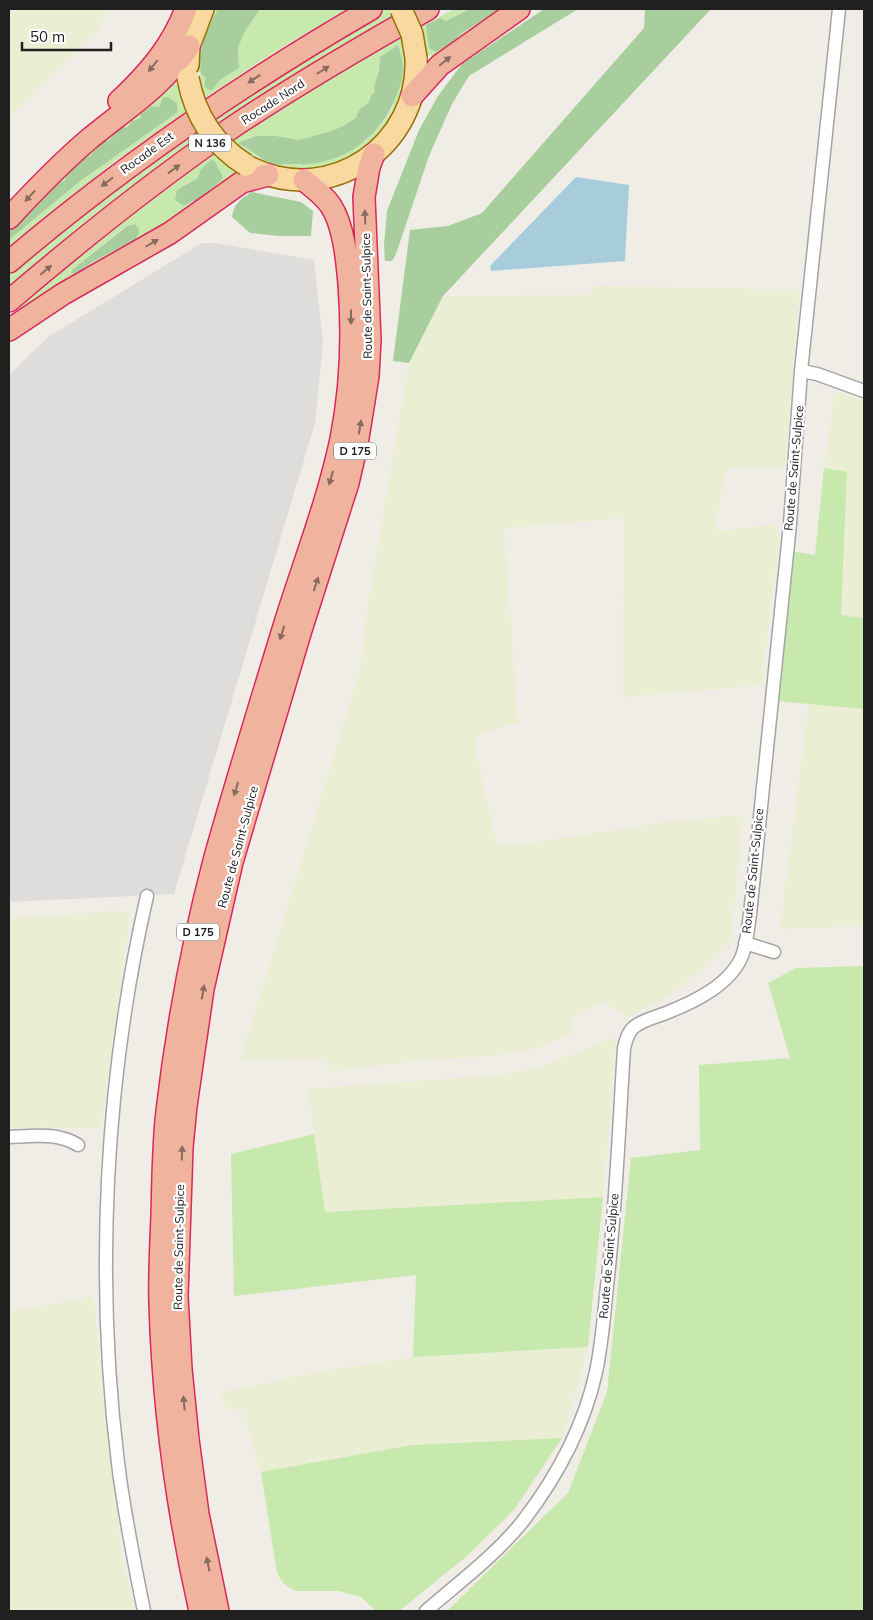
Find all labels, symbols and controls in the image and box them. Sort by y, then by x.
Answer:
scale bar [22,20,111,52]
text: 50 m [30,27,65,46]
one-way arrow [438,55,451,66]
one-way arrow [148,59,159,72]
one-way arrow [317,65,330,74]
one-way arrow [248,74,261,84]
street label: Rocade Nord [238,76,307,128]
street label: Rocade Est [117,128,176,177]
road number: N 136 [189,134,231,152]
one-way arrow [167,164,180,175]
one-way arrow [101,177,114,188]
one-way arrow [24,189,36,201]
one-way arrow [361,209,369,225]
street label: Route de Saint-Sulpice [358,233,375,359]
one-way arrow [145,239,158,248]
one-way arrow [39,264,52,275]
one-way arrow [347,310,355,326]
street label: Route de Saint-Sulpice [781,405,806,531]
one-way arrow [356,419,364,435]
road number: D 175 [334,442,376,460]
one-way arrow [326,470,334,485]
one-way arrow [312,576,320,591]
one-way arrow [278,626,286,641]
one-way arrow [231,781,239,796]
street label: Route de Saint-Sulpice [214,784,261,910]
street label: Route de Saint-Sulpice [738,808,767,934]
road number: D 175 [177,924,219,940]
one-way arrow [200,984,208,1000]
one-way arrow [178,1145,186,1161]
street label: Route de Saint-Sulpice [170,1184,187,1310]
street label: Route de Saint-Sulpice [596,1193,621,1319]
one-way arrow [180,1395,188,1411]
one-way arrow [203,1555,211,1571]

